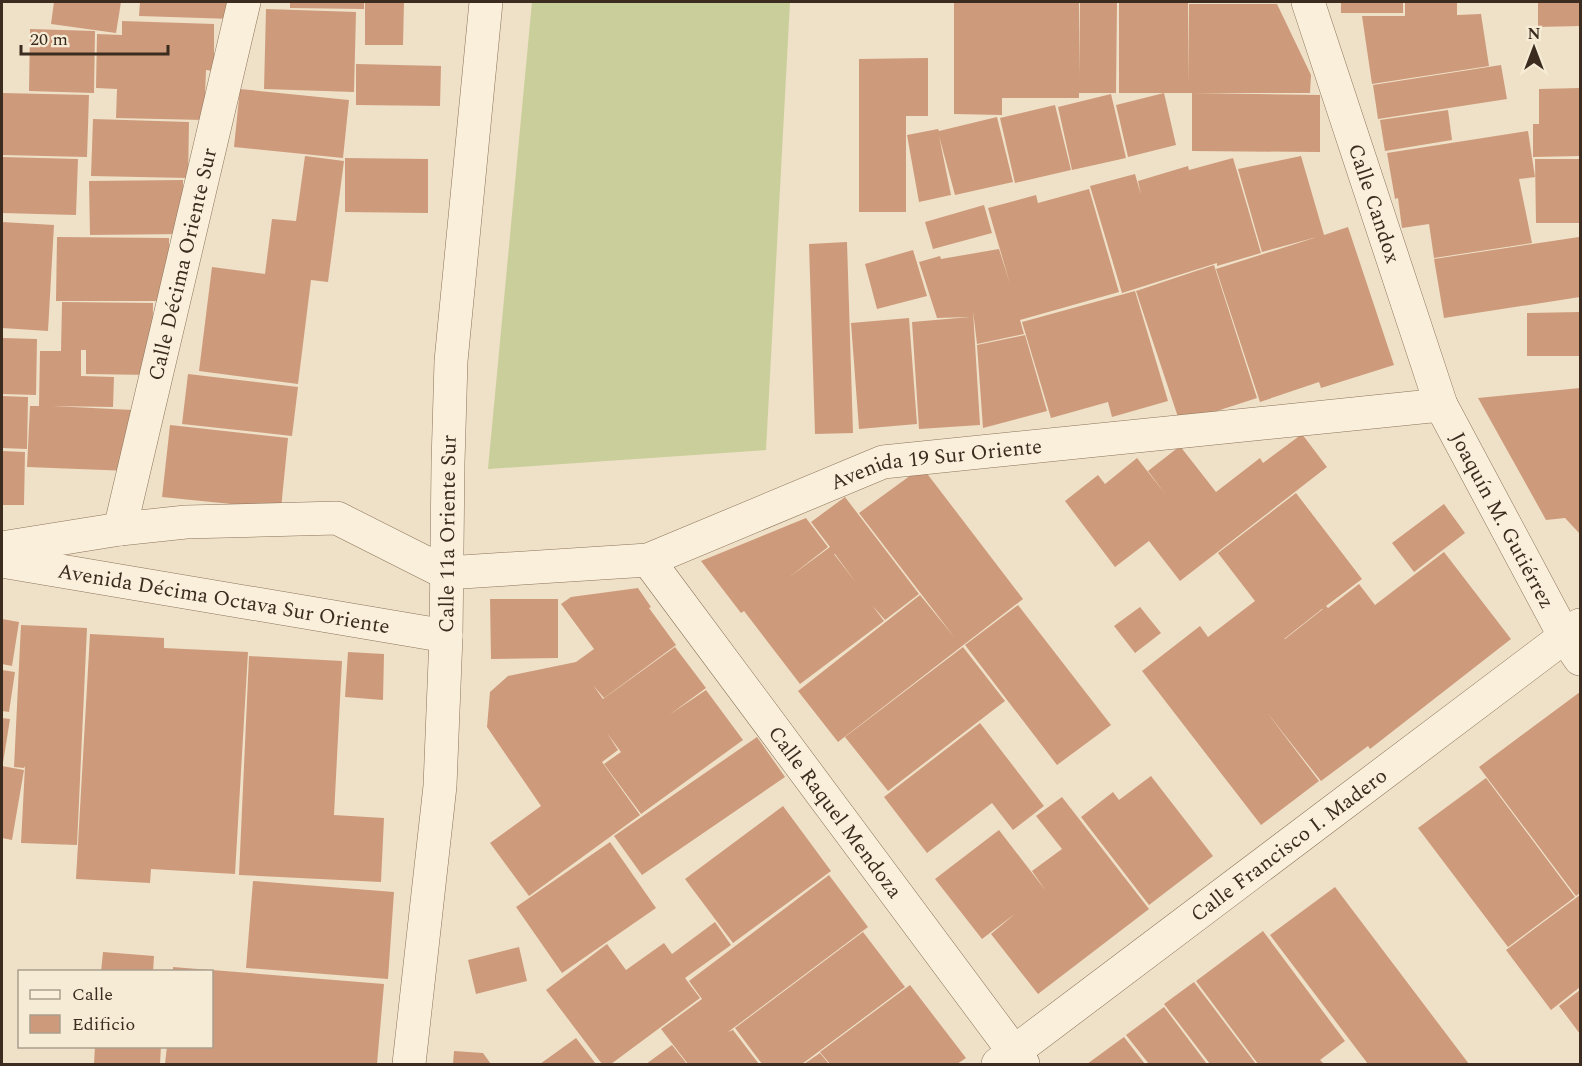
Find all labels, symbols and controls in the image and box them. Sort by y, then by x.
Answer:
scale bar [21,18,168,56]
north arrow [1504,18,1564,78]
text: N [1527,22,1541,46]
text: 20 m [30,26,68,53]
street label: Calle Candox [1339,140,1408,268]
street label: Calle Décima Oriente Sur [140,145,226,384]
street label: Joaquín M. Gutiérrez [1441,426,1562,615]
street label: Avenida 19 Sur Oriente [826,431,1044,499]
street label: Calle 11a Oriente Sur [431,434,466,633]
street label: Avenida Décima Octava Sur Oriente [55,556,392,643]
street label: Calle Raquel Mendoza [760,719,910,906]
street label: Calle Francisco I. Madero [1184,761,1395,931]
legend [18,970,213,1048]
text: Calle [72,981,113,1008]
text: Edificio [72,1011,135,1038]

